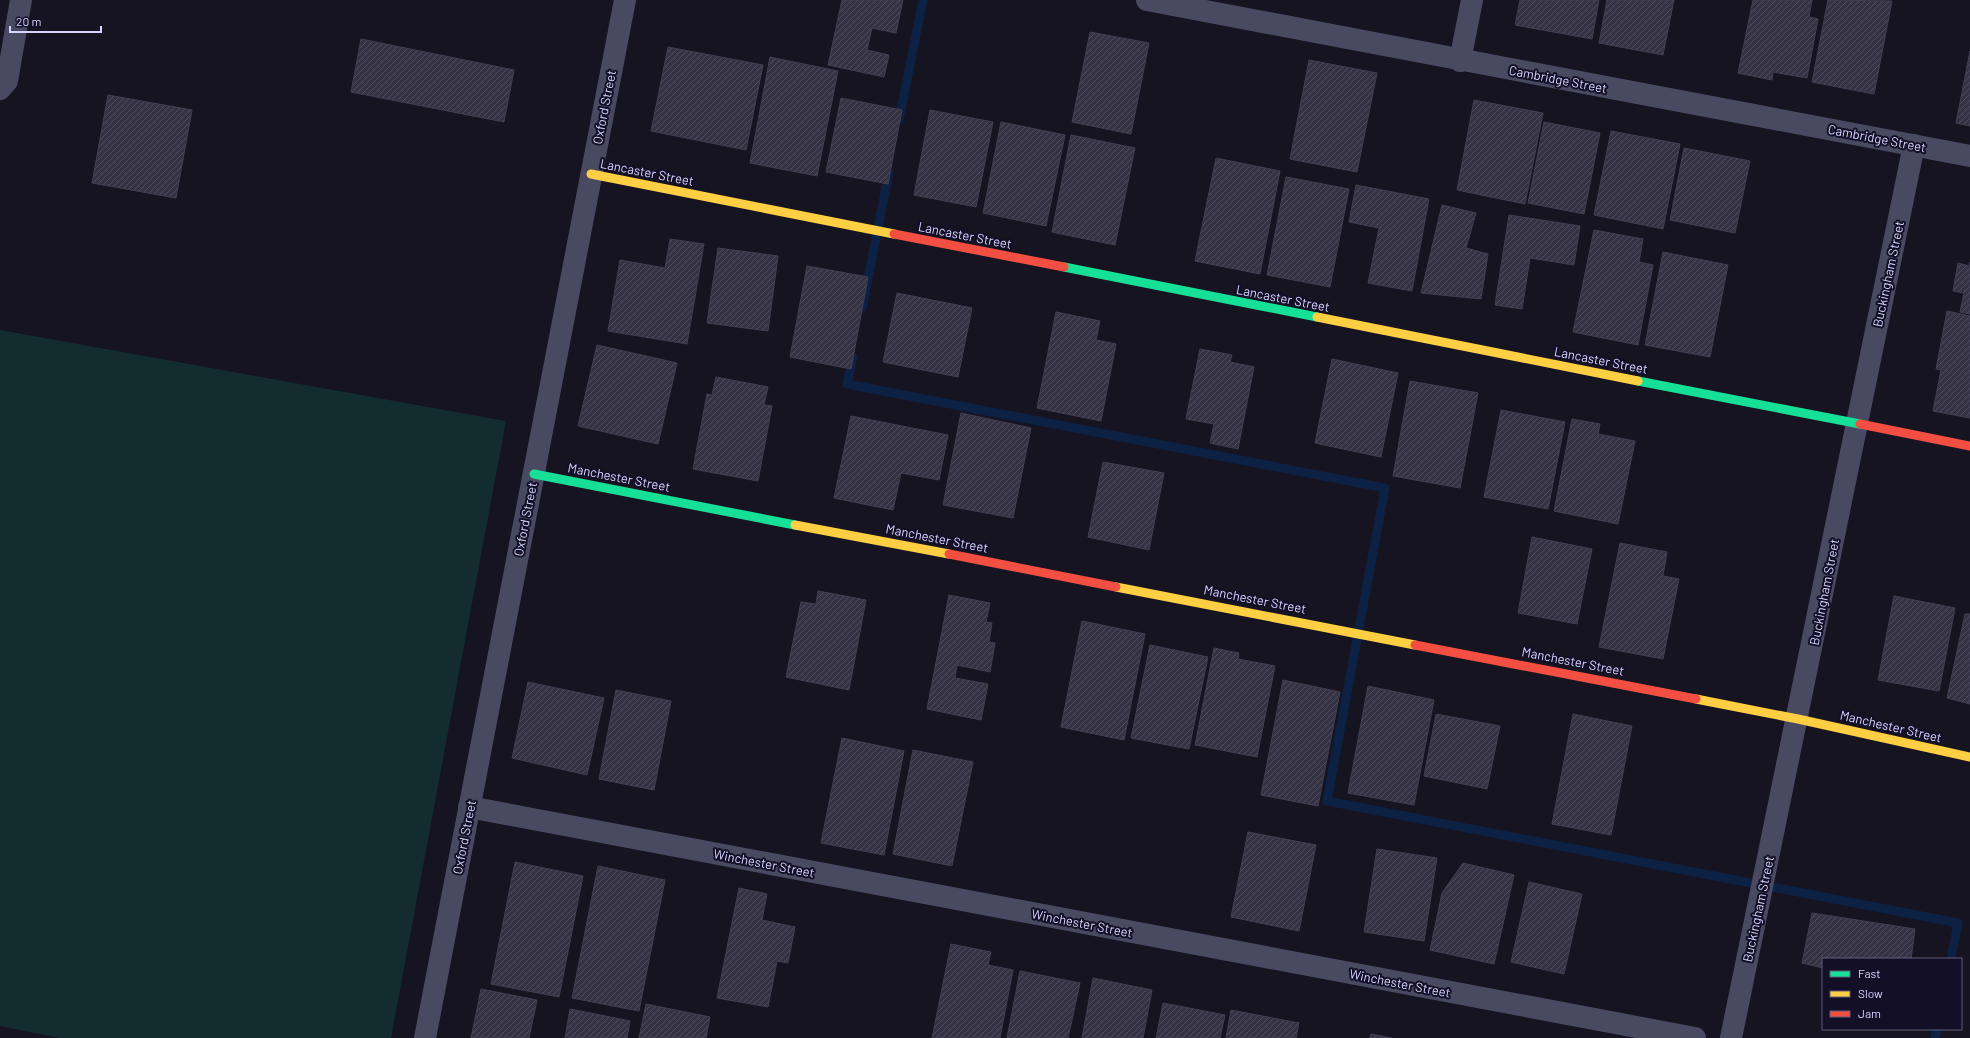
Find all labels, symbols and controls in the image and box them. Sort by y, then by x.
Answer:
scale bar [10,8,101,34]
text: 20 m [16,14,42,28]
street label: Cambridge Street [1508,62,1608,96]
street label: Oxford Street [589,69,619,145]
street label: Cambridge Street [1827,121,1927,155]
street label: Lancaster Street [599,155,695,189]
street label: Lancaster Street [917,218,1013,252]
street label: Buckingham Street [1869,220,1907,328]
street label: Lancaster Street [1235,281,1331,315]
street label: Lancaster Street [1553,343,1649,377]
street label: Manchester Street [566,459,672,495]
street label: Oxford Street [510,481,540,557]
street label: Manchester Street [884,520,990,556]
street label: Buckingham Street [1806,537,1842,647]
street label: Manchester Street [1202,581,1308,617]
street label: Manchester Street [1520,643,1626,679]
street label: Manchester Street [1839,707,1943,745]
street label: Oxford Street [449,799,479,875]
street label: Winchester Street [712,845,816,881]
street label: Buckingham Street [1739,855,1777,963]
street label: Winchester Street [1030,905,1134,941]
legend [1822,958,1962,1030]
street label: Winchester Street [1348,965,1452,1001]
text: Fast [1858,966,1881,980]
text: Slow [1858,986,1883,1000]
text: Jam [1858,1006,1881,1020]

